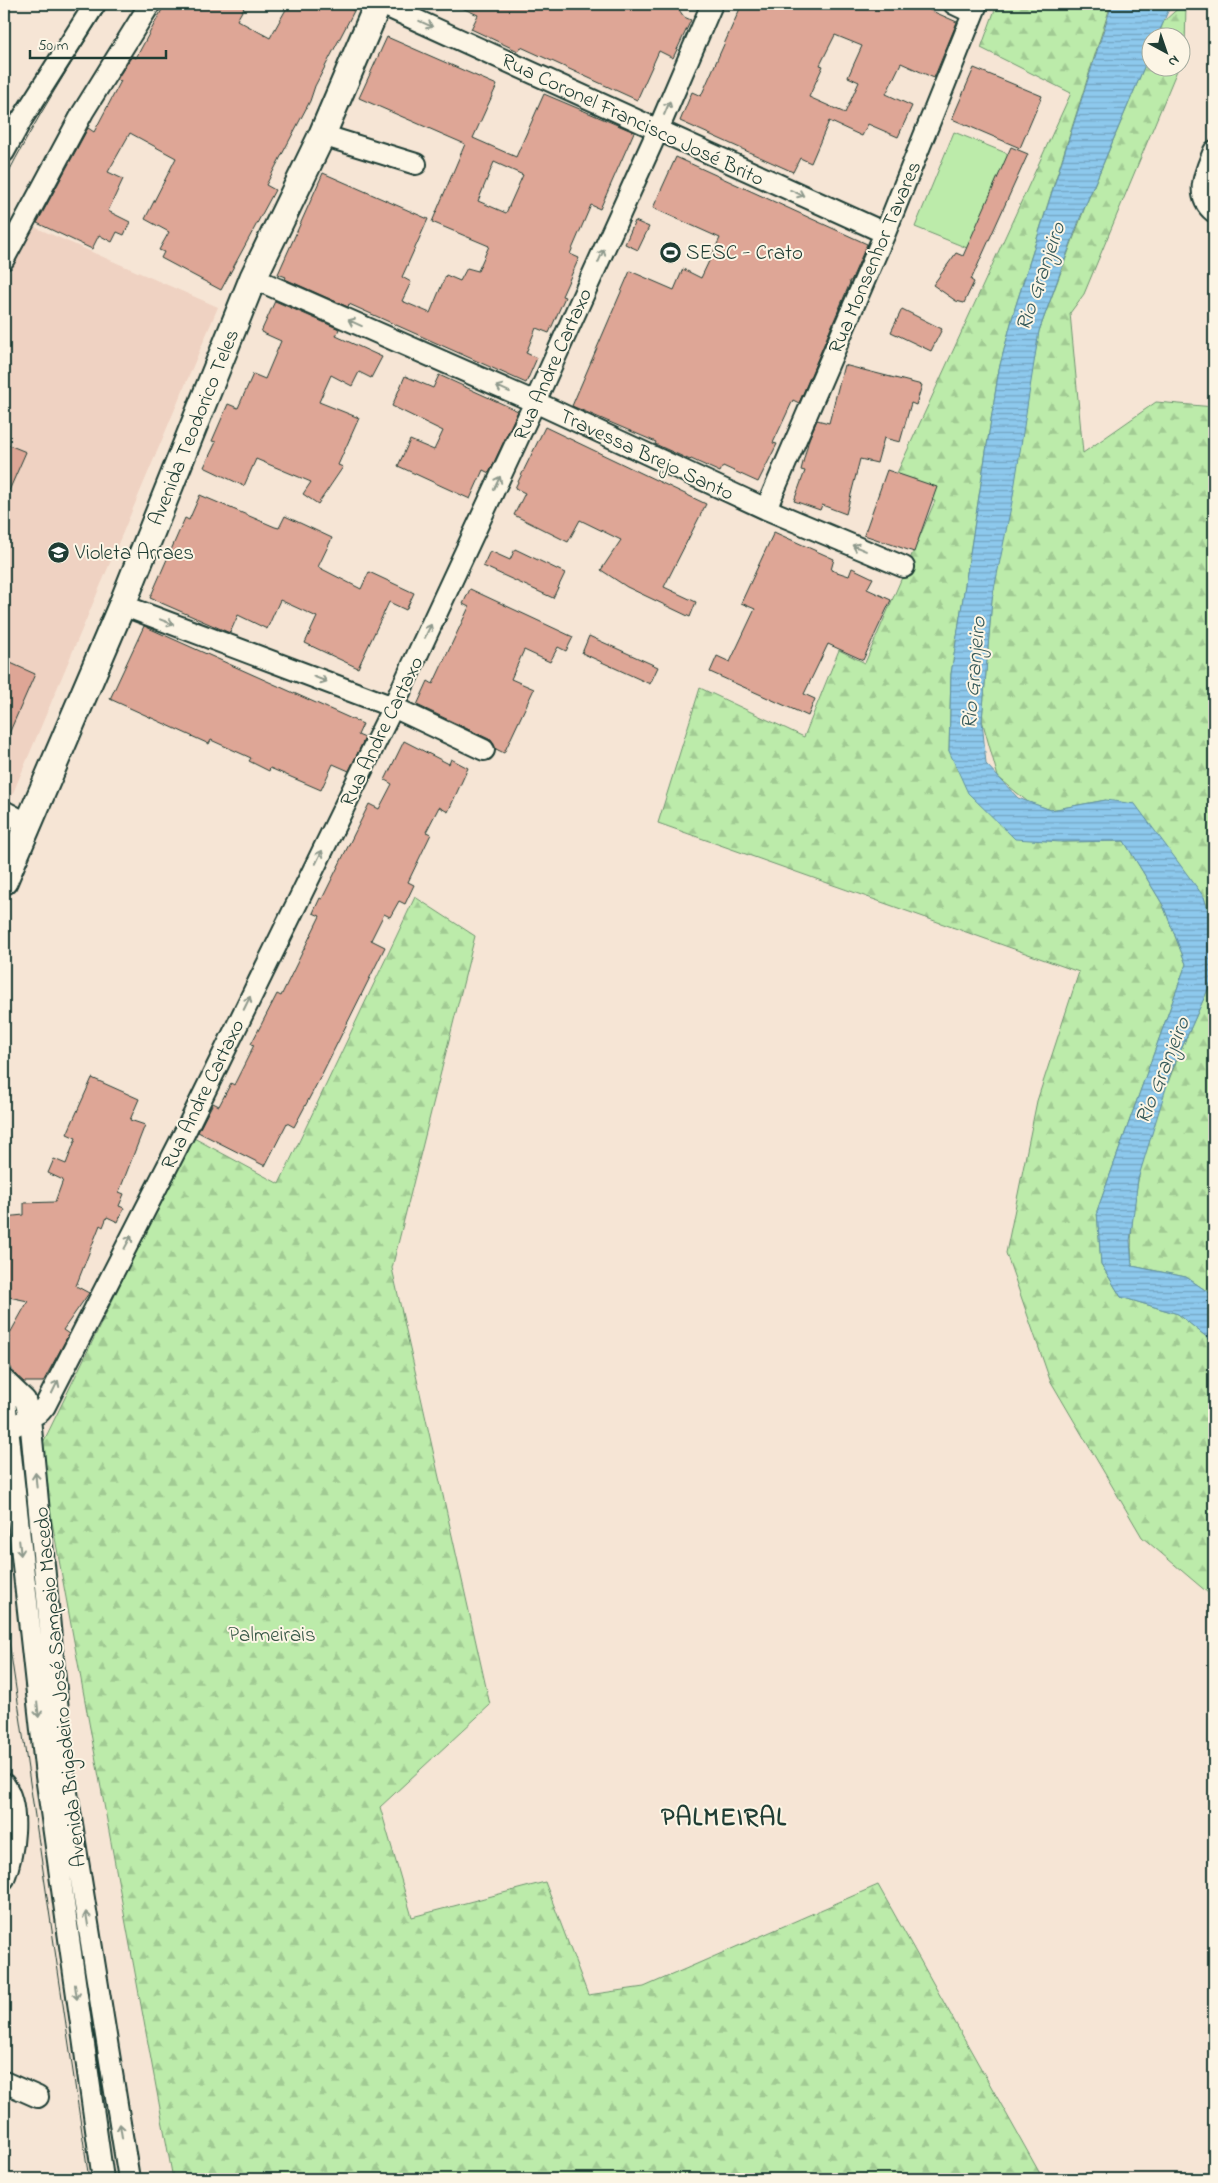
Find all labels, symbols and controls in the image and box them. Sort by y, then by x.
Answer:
one-way arrow [418,20,433,29]
scale bar [30,28,166,60]
north arrow [1140,28,1190,78]
text: 50 m [38,35,69,57]
street label: Rua Coronel Francisco José Brito [496,47,769,195]
text: N [1163,50,1184,72]
one-way arrow [663,101,673,116]
street label: Rua Monsenhor Tavares [822,157,930,359]
one-way arrow [789,189,804,198]
water label: Rio Granjeiro [1008,217,1076,336]
place label: SESC - Crato [686,239,803,269]
sports icon: SESC - Crato [658,240,682,264]
one-way arrow [596,249,606,264]
street label: Rua Andre Cartaxo [507,284,601,446]
one-way arrow [348,317,363,327]
street label: Avenida Teodorico Teles [142,325,248,531]
one-way arrow [496,383,511,393]
street label: Travessa Brejo Santo [554,402,738,509]
one-way arrow [493,476,502,491]
place label: Violeta Arraes [74,539,194,569]
school or university icon: Violeta Arraes [47,540,71,564]
one-way arrow [852,543,867,553]
water label: Rio Granjeiro [954,614,996,731]
one-way arrow [159,618,175,627]
one-way arrow [424,624,434,639]
street label: Rua Andre Cartaxo [333,652,432,812]
one-way arrow [311,675,327,684]
one-way arrow [315,850,324,865]
one-way arrow [243,996,253,1011]
water label: Rio Granjeiro [1128,1011,1200,1129]
street label: Rua Andre Cartaxo [154,1015,253,1175]
one-way arrow [124,1235,133,1250]
one-way arrow [51,1380,60,1395]
one-way arrow [31,1472,41,1488]
street label: Avenida Brigadeiro José Sampaio Macedo [27,1505,97,1869]
one-way arrow [16,1540,25,1556]
park label: Palmeirais [228,1621,316,1651]
one-way arrow [33,1701,43,1717]
district label: PALMEIRAL [661,1800,787,1838]
one-way arrow [81,1911,91,1927]
one-way arrow [72,1984,82,2000]
one-way arrow [116,2124,126,2140]

